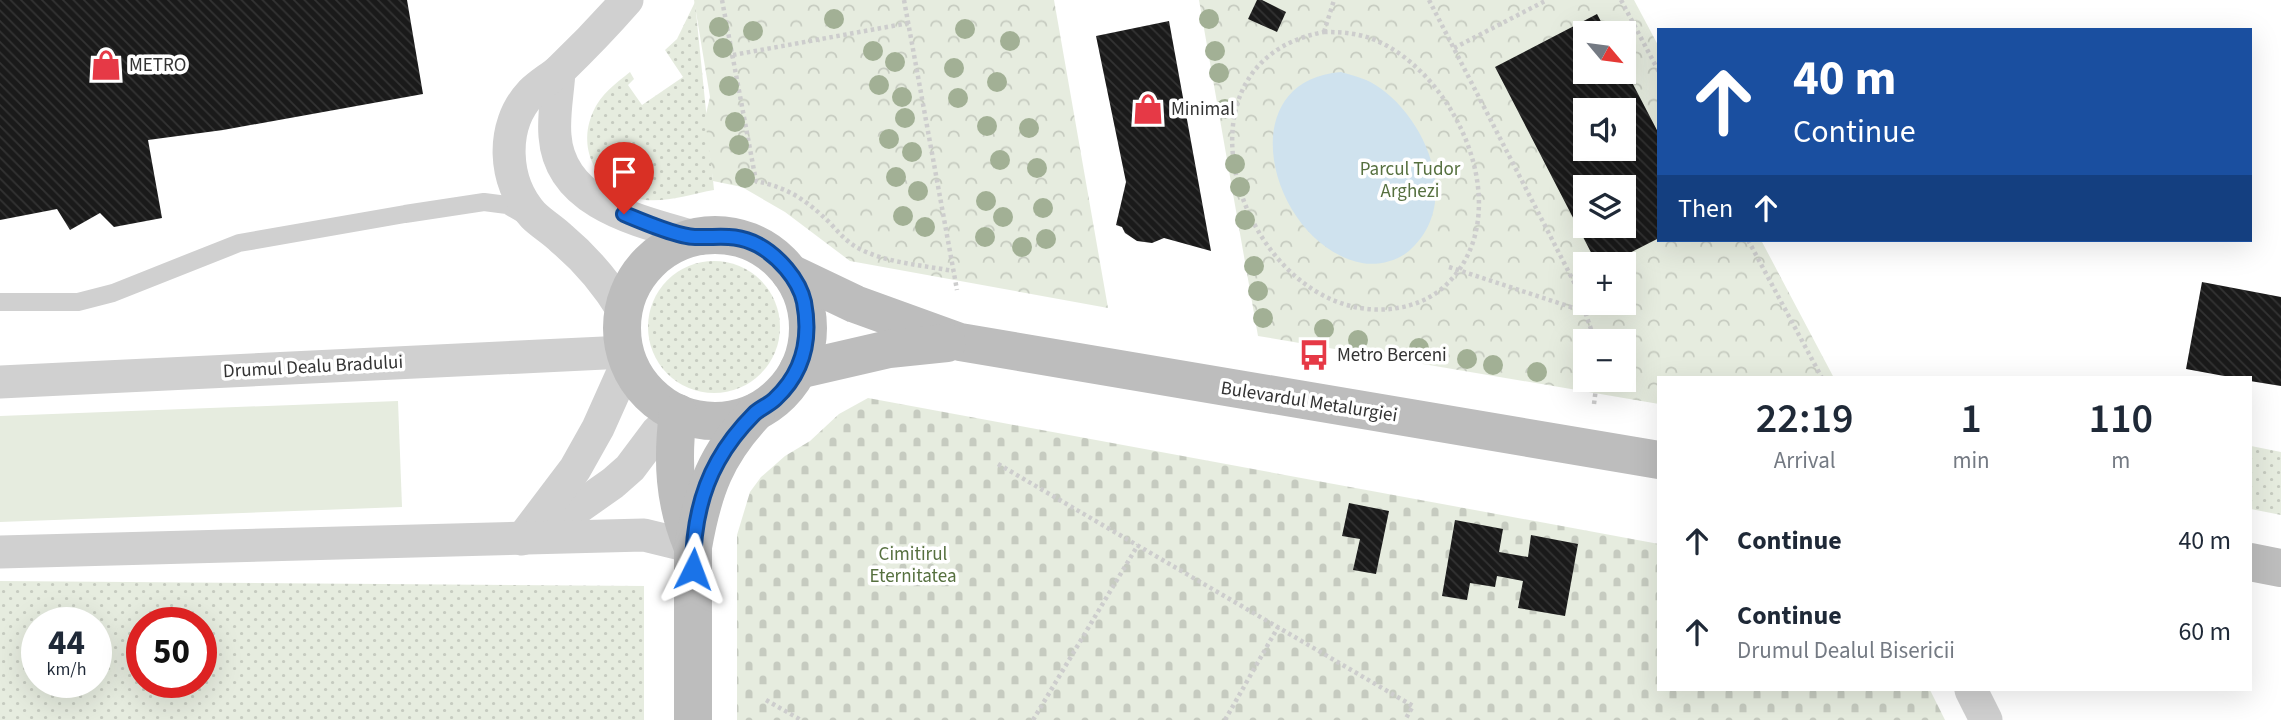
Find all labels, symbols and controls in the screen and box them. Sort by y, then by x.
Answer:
north arrow [1573,21,1636,84]
map controls [1573,21,1636,392]
text: 40 m [1793,44,1897,114]
shop icon: METRO [89,48,123,82]
place label: METRO [129,52,186,79]
icon: ahead [1678,56,1769,147]
shop icon: Minimal [1131,92,1165,126]
place label: Minimal [1171,96,1235,123]
button: sound [1573,98,1636,161]
text: Continue [1793,109,1916,155]
pin [594,142,654,214]
icon: arrive [605,153,643,191]
park label: Parcul Tudor Arghezi [1360,156,1461,205]
button: layers [1573,175,1636,238]
icon: ahead [1747,189,1785,227]
text: Then [1678,190,1733,227]
button: + [1573,252,1636,315]
button: − [1573,329,1636,392]
bus stop icon: Metro Berceni [1297,338,1331,372]
place label: Metro Berceni [1337,342,1447,369]
street label: Drumul Dealu Bradului [222,349,404,385]
street label: Bulevardul Metalurgiei [1219,375,1399,429]
text: 22:19 [1756,389,1854,449]
text: 1 [1960,389,1982,449]
text: 110 [2089,389,2153,449]
text: Arrival [1774,444,1836,477]
text: min [1952,444,1990,477]
text: m [2111,444,2130,477]
icon: ahead [1678,522,1716,560]
text: Continue [1737,522,1842,559]
text: 40 m [2178,522,2231,559]
position arrow [656,532,730,606]
park label: Cimitirul Eternitatea [869,541,957,590]
text: Continue [1737,597,1842,634]
speed limit sign: 50 [126,607,217,698]
icon: ahead [1678,613,1716,651]
text: 60 m [2178,613,2231,650]
text: 44 [48,618,85,668]
text: Drumul Dealul Bisericii [1737,634,1955,667]
text: km/h [47,657,86,682]

